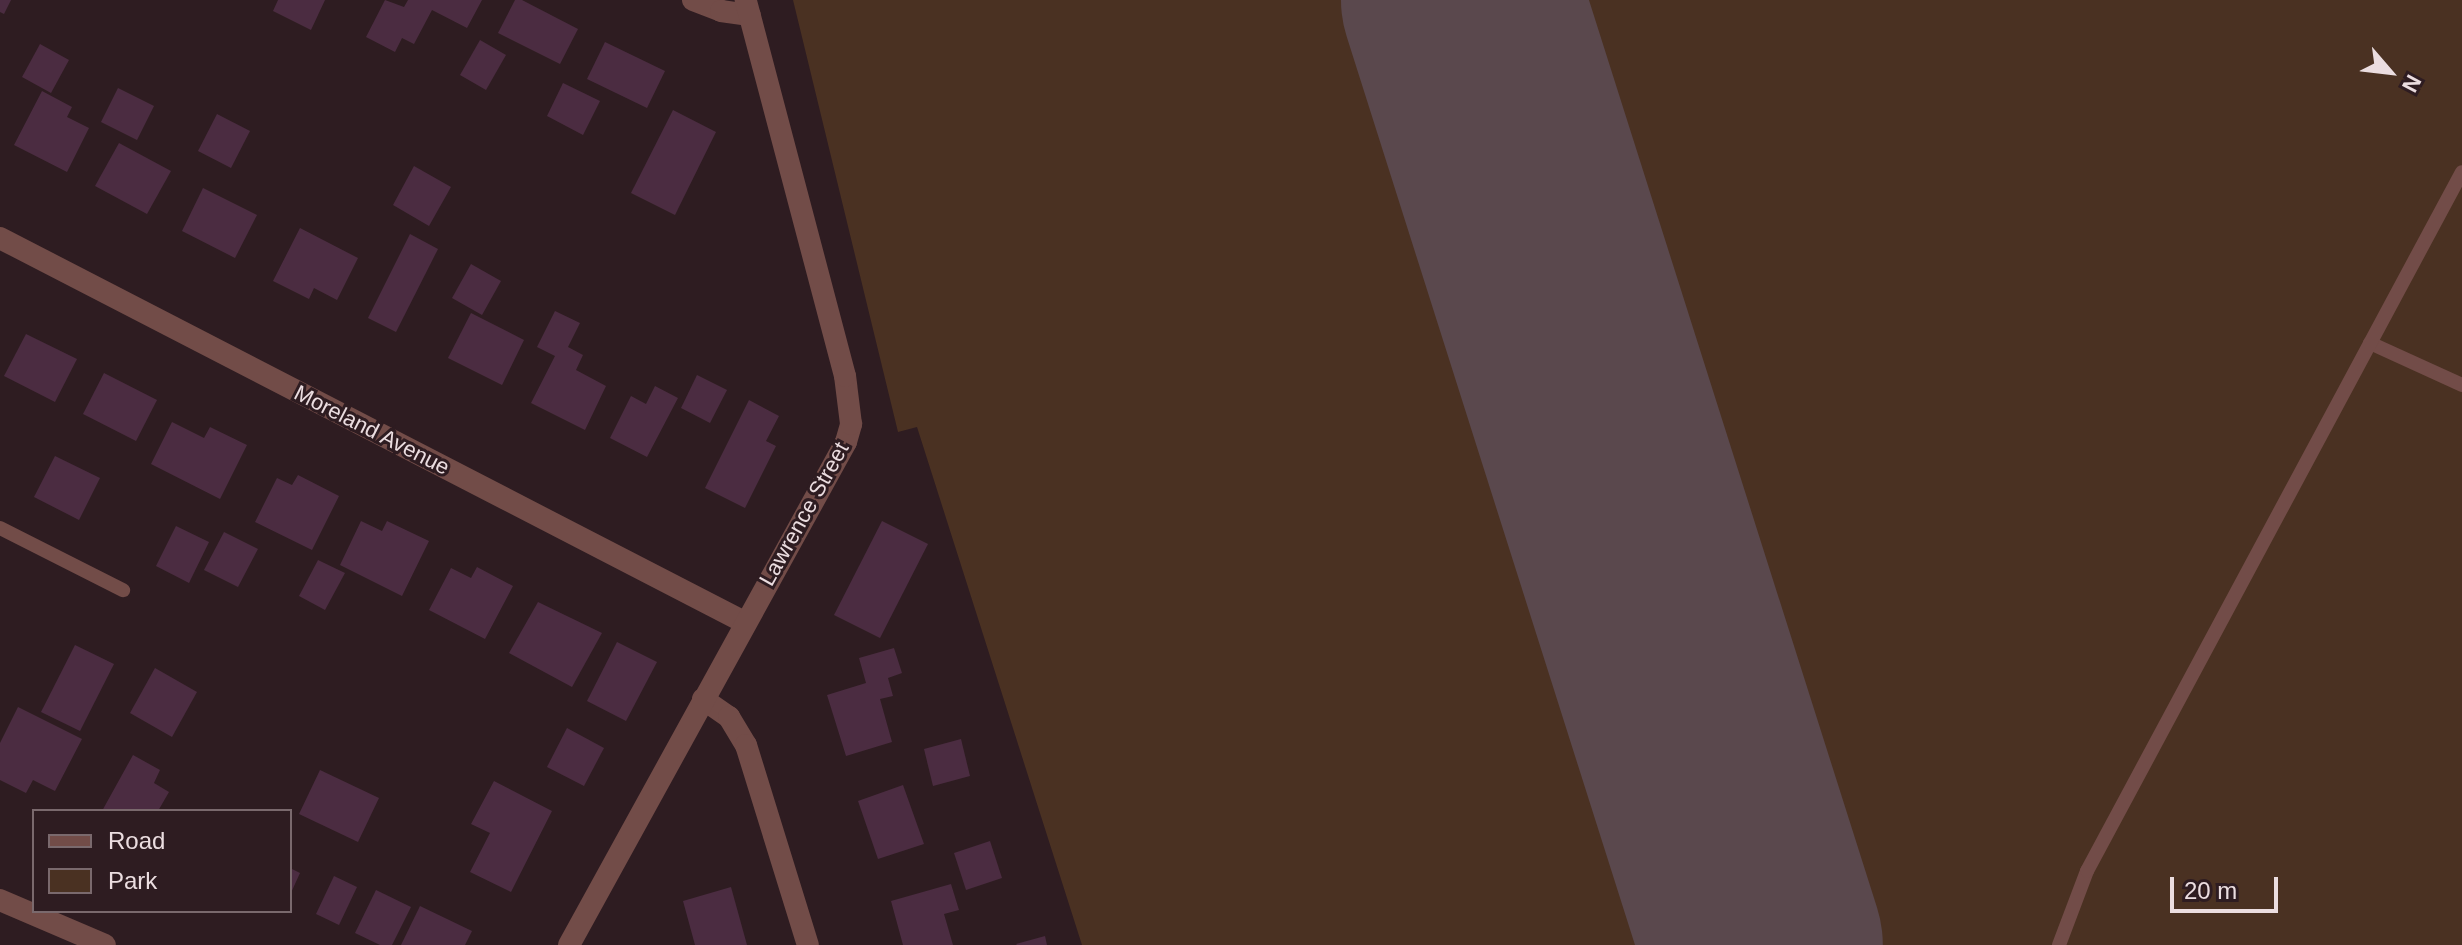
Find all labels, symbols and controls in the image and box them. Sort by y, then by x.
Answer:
north arrow [2350,32,2430,112]
text: N [2397,71,2426,96]
street label: Moreland Avenue [289,379,455,481]
street label: Lawrence Street [754,438,854,590]
legend [32,809,292,913]
text: Road [108,827,165,854]
scale bar [2174,861,2282,911]
text: Park [108,867,157,894]
text: 20 m [2184,877,2237,904]

